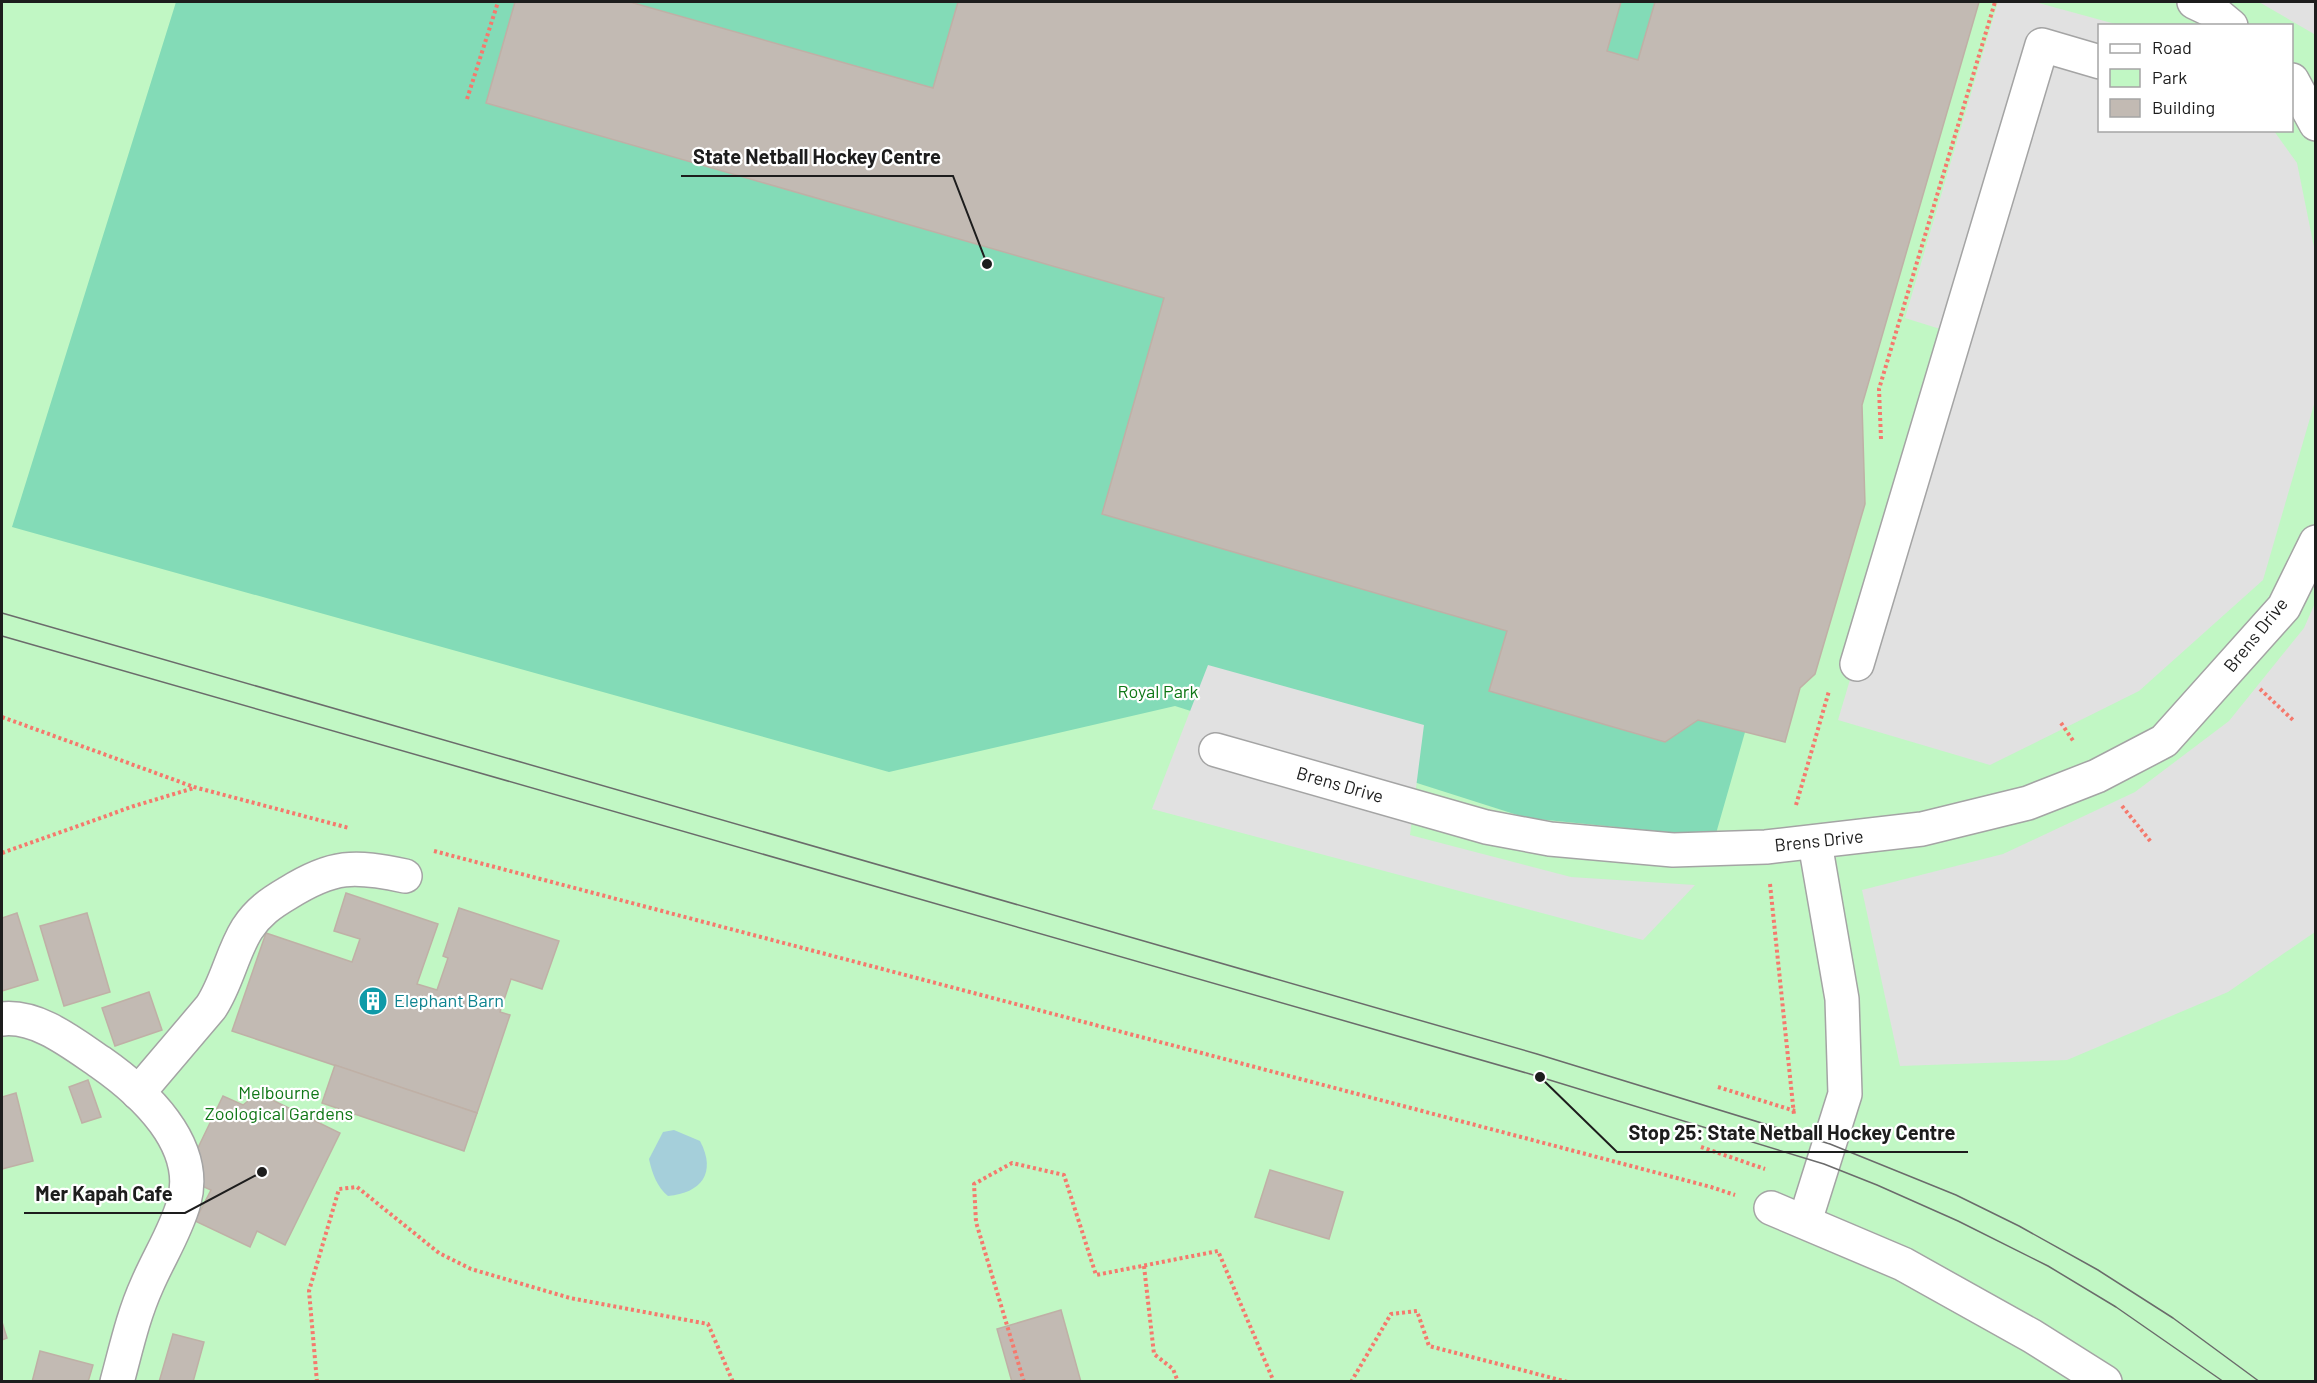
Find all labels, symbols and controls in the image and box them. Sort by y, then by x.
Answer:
legend [2098,24,2293,132]
text: Road [2152,36,2192,58]
text: Park [2152,66,2187,88]
text: Building [2152,96,2215,118]
callout: State Netball Hockey Centre [681,138,953,176]
text: State Netball Hockey Centre [693,144,941,168]
street label: Brens Drive [2219,593,2292,676]
park label: Royal Park [1118,680,1198,702]
street label: Brens Drive [1294,761,1386,807]
street label: Brens Drive [1773,824,1865,856]
building icon: Elephant Barn [357,985,389,1017]
place label: Elephant Barn [394,989,504,1011]
park label: Melbourne Zoological Gardens [205,1081,353,1124]
callout: Stop 25: State Netball Hockey Centre [1617,1114,1968,1152]
text: Stop 25: State Netball Hockey Centre [1628,1120,1956,1144]
callout: Mer Kapah Cafe [24,1175,185,1213]
text: Mer Kapah Cafe [35,1181,173,1205]

